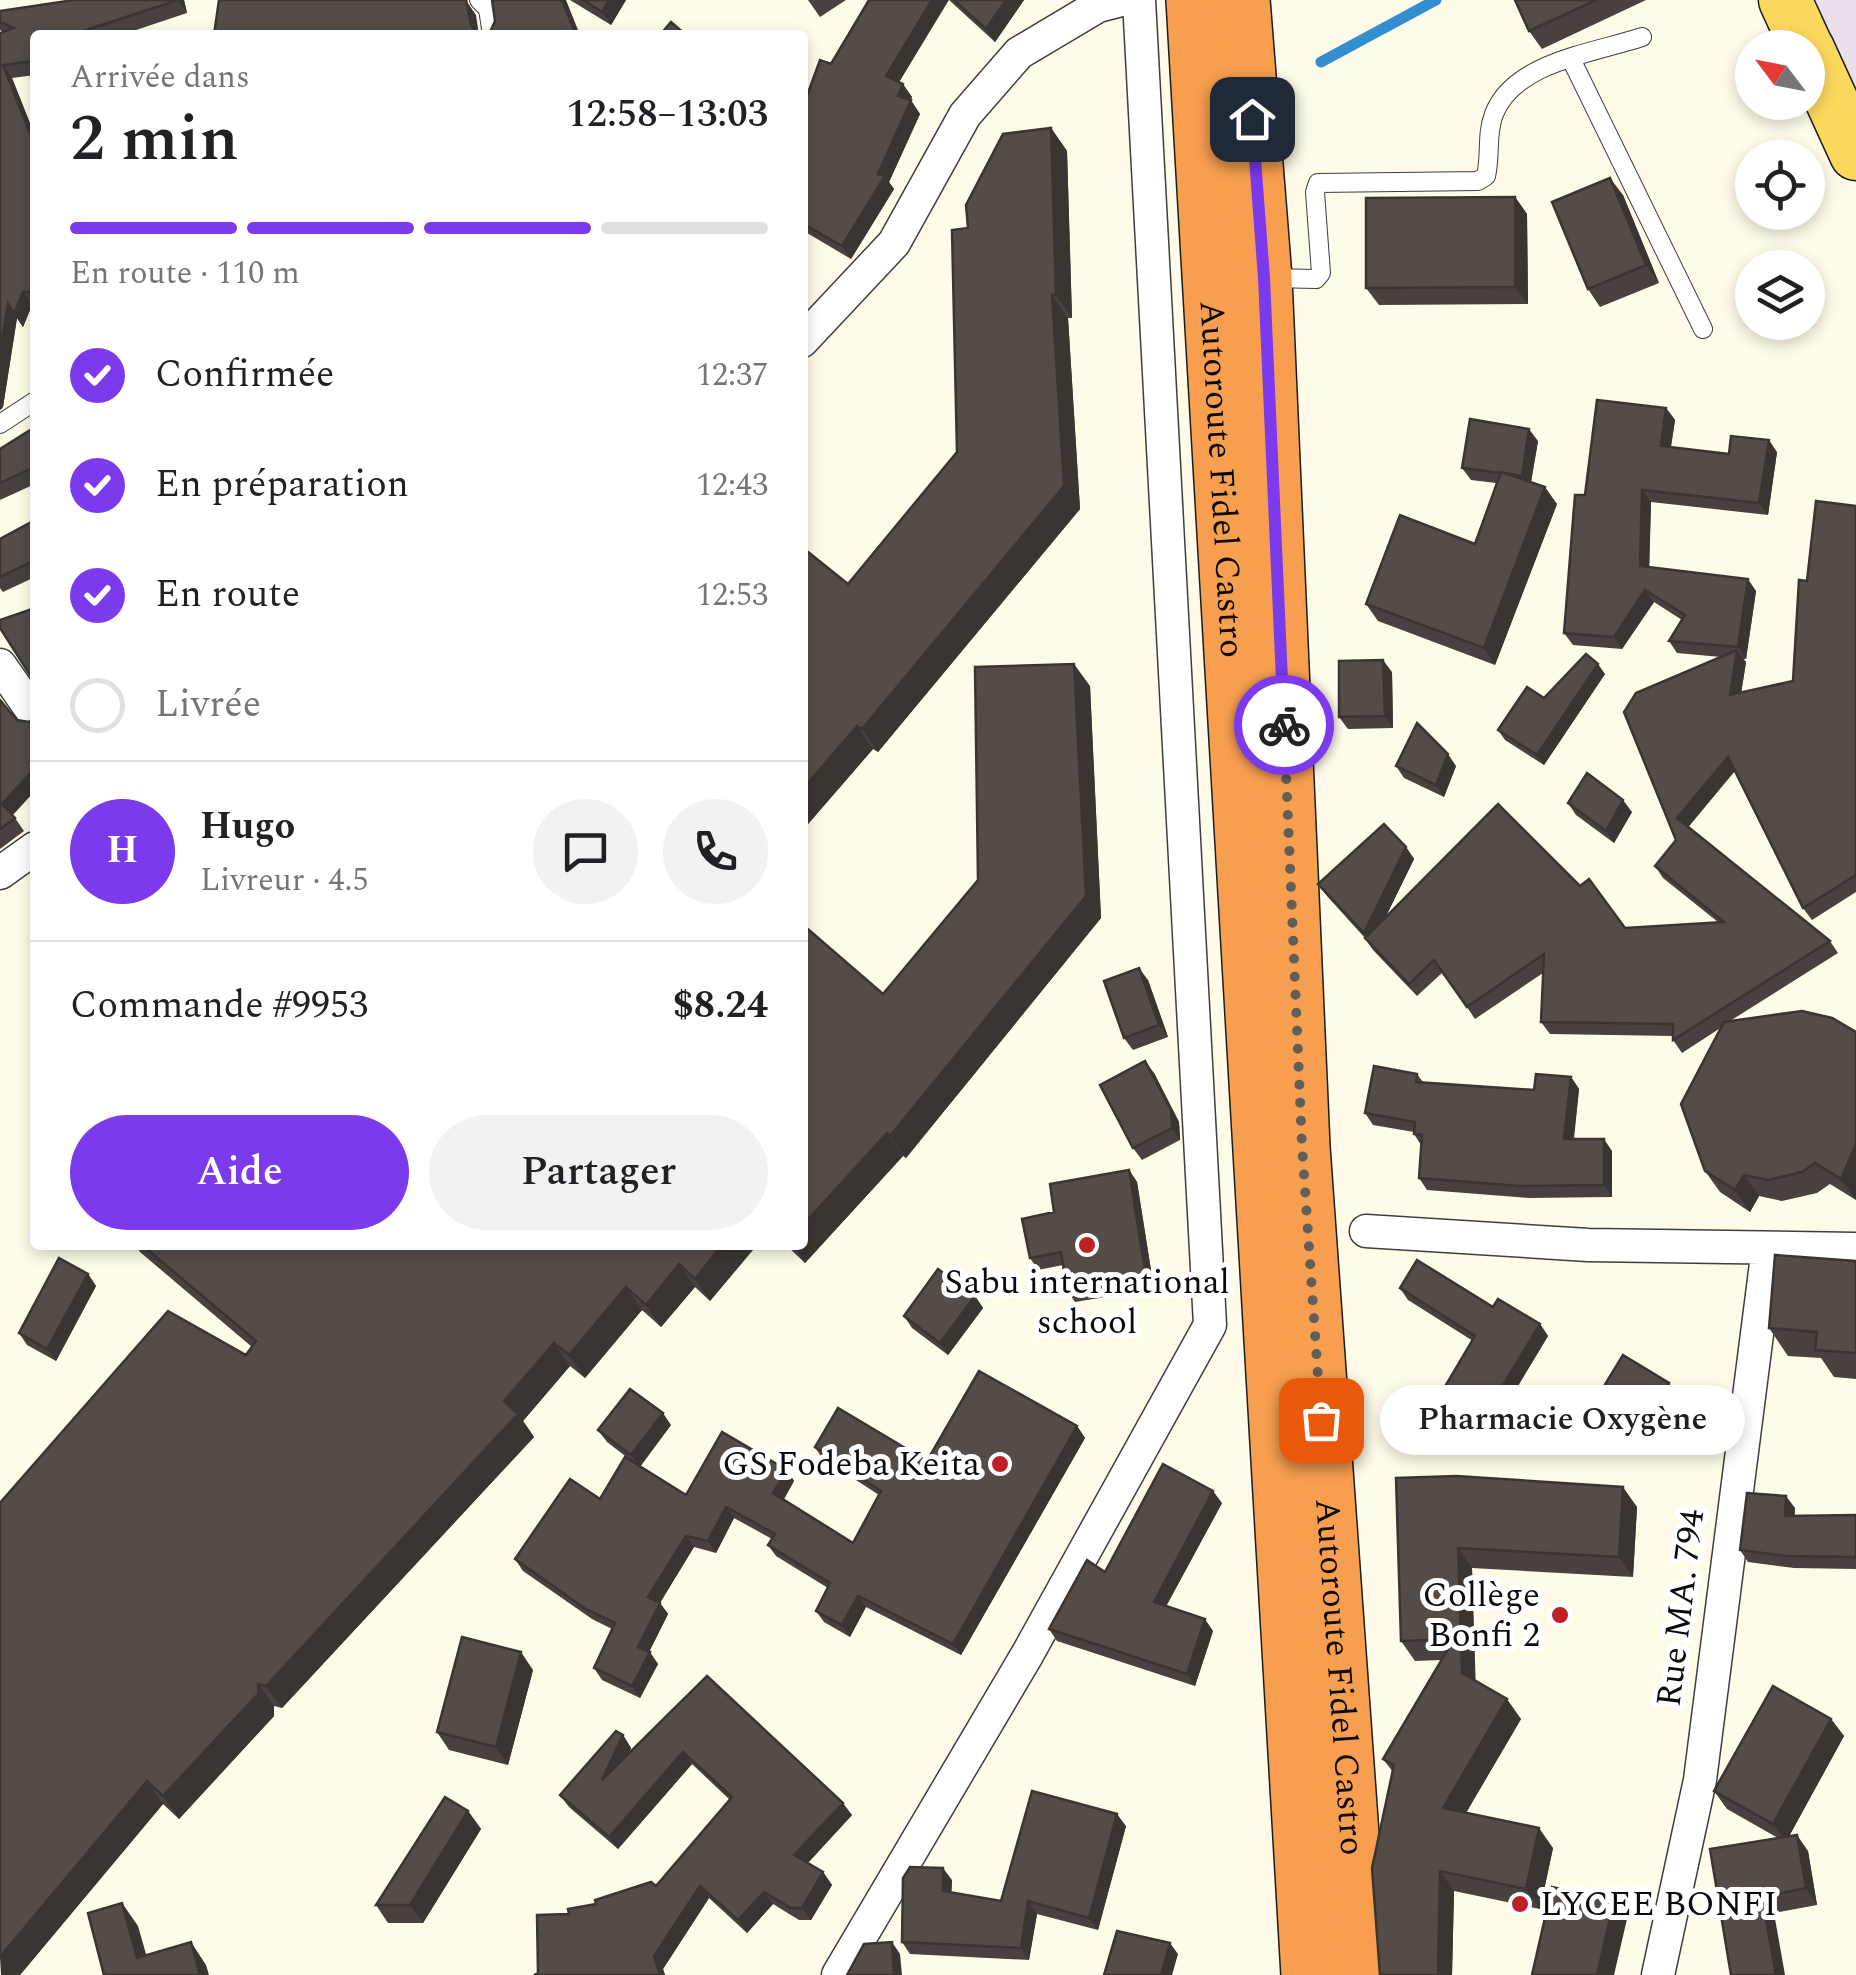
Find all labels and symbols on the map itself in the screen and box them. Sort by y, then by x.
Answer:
north arrow [1735,30,1825,120]
pin [1210,77,1295,162]
street label: Autoroute Fidel Castro [1185,299,1259,659]
courier [1234,675,1334,775]
marker: Sabu international school [1076,1234,1098,1256]
place label: Sabu international school [944,1256,1230,1349]
pin [1279,1378,1364,1463]
callout: Pharmacie Oxygène [1381,1385,1746,1455]
place label: GS Fodeba Keita [722,1438,980,1491]
marker: GS Fodeba Keita [989,1453,1011,1475]
street label: Autoroute Fidel Castro [1301,1497,1379,1857]
street label: Rue MA. 794 [1643,1506,1719,1710]
place label: Collège Bonfi 2 [1422,1569,1540,1662]
marker: Collège Bonfi 2 [1549,1604,1571,1626]
place label: LYCEE BONFI [1540,1878,1777,1931]
marker: LYCEE BONFI [1509,1893,1531,1915]

